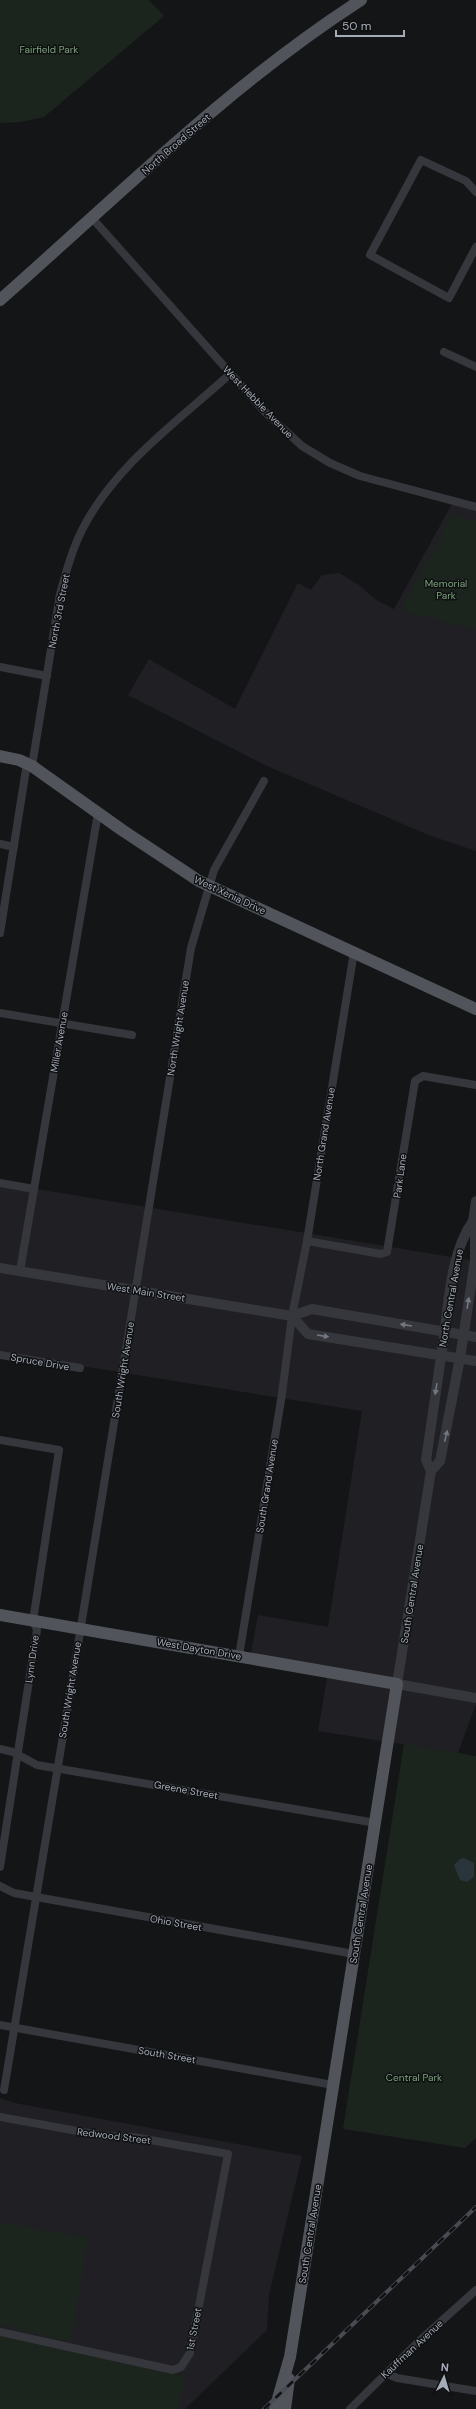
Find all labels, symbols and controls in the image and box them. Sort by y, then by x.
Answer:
scale bar [336,12,404,38]
text: 50 m [342,18,371,34]
park label: Fairfield Park [20,43,78,56]
street label: North Broad Street [139,110,213,177]
street label: West Hebble Avenue [220,363,296,441]
street label: North 3rd Street [45,573,73,649]
park label: Memorial Park [425,577,467,602]
street label: West Xenia Drive [192,873,268,917]
street label: North Wright Avenue [164,979,192,1077]
street label: Miller Avenue [47,1010,71,1073]
street label: North Grand Avenue [310,1086,338,1182]
street label: Park Lane [390,1153,410,1199]
street label: North Central Avenue [436,1248,466,1348]
street label: West Main Street [106,1279,186,1305]
one-way arrow [465,1297,471,1309]
street label: South Wright Avenue [109,1321,137,1419]
one-way arrow [400,1321,412,1327]
one-way arrow [317,1333,329,1339]
street label: Spruce Drive [10,1350,71,1374]
one-way arrow [433,1383,439,1395]
one-way arrow [443,1429,449,1442]
street label: South Grand Avenue [253,1438,281,1534]
street label: South Central Avenue [398,1543,426,1645]
street label: Lynn Drive [22,1634,42,1684]
street label: West Dayton Drive [156,1635,243,1663]
street label: South Wright Avenue [56,1641,84,1739]
street label: Greene Street [153,1778,219,1802]
street label: South Central Avenue [347,1863,375,1965]
street label: Ohio Street [149,1912,203,1934]
street label: South Street [137,2044,197,2066]
park label: Central Park [386,2071,442,2084]
street label: Redwood Street [76,2125,152,2147]
street label: South Central Avenue [296,2183,324,2285]
street label: 1st Street [184,2307,204,2351]
street label: Kauffman Avenue [378,2317,446,2381]
north arrow [424,2357,464,2397]
text: N [440,2360,449,2374]

